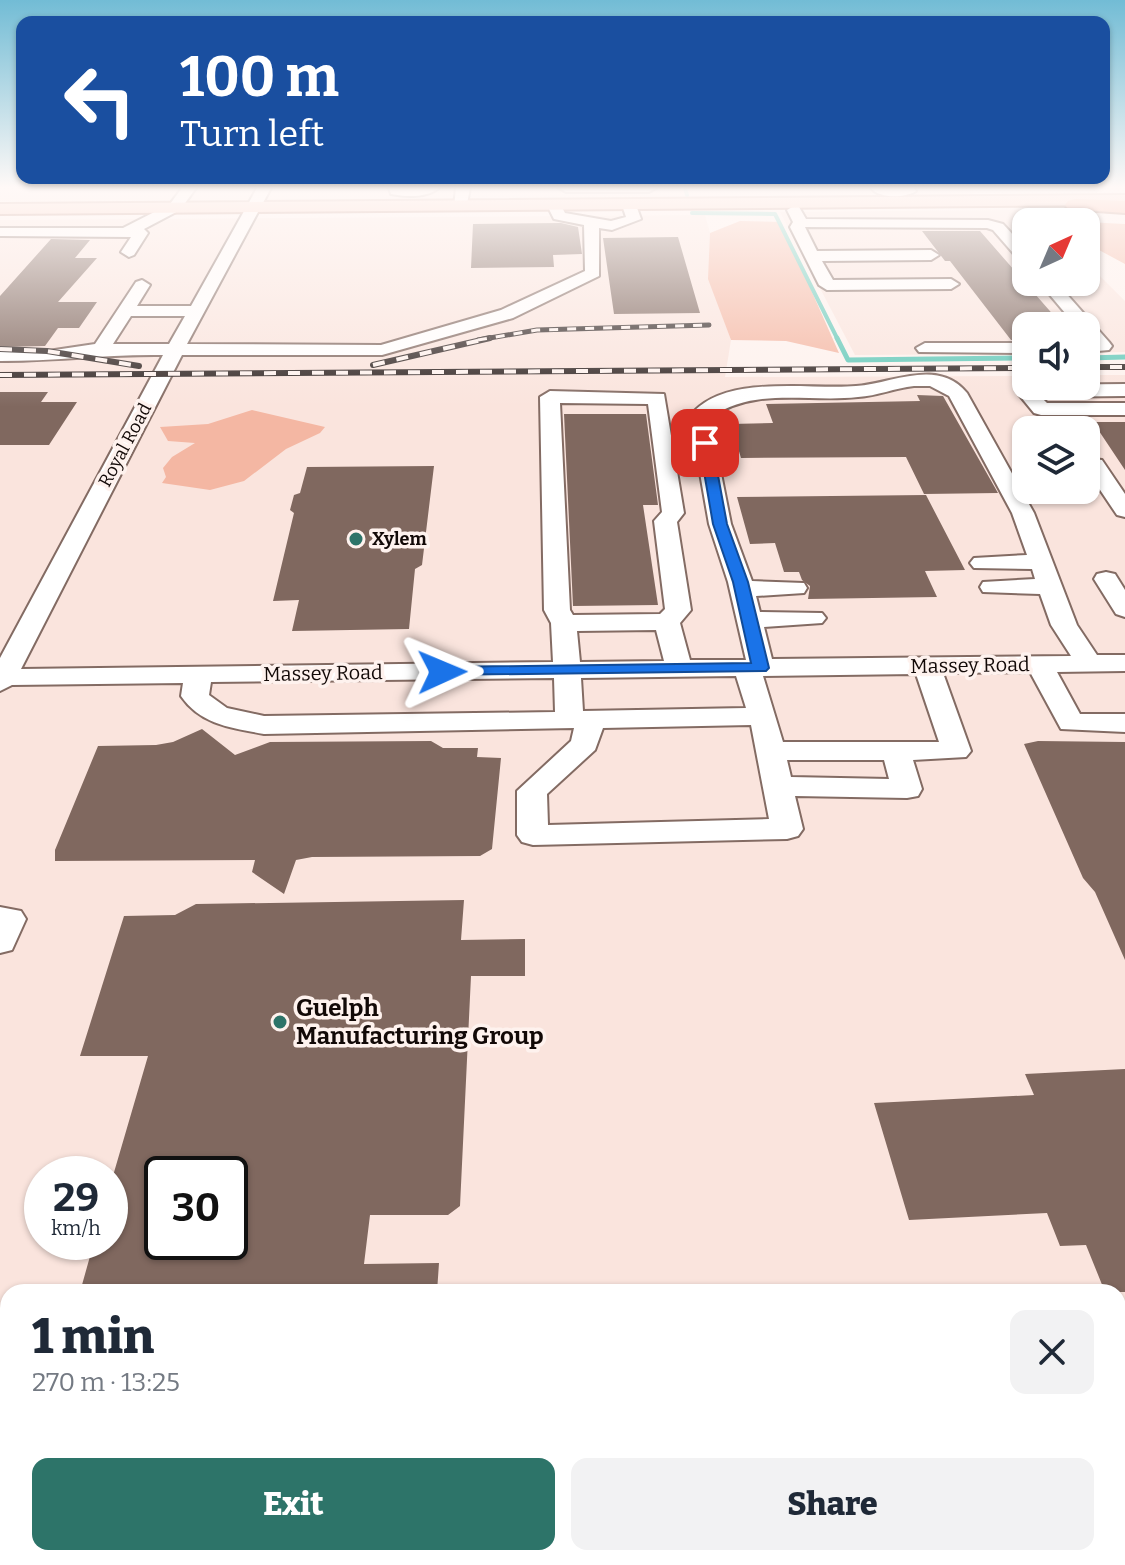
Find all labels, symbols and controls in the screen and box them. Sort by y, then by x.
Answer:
text: 100 m [180,44,339,111]
icon: left [48,48,152,152]
text: Turn left [180,112,324,156]
north arrow [1012,208,1100,296]
map controls [1012,208,1100,504]
button: sound [1012,312,1100,400]
street label: Royal Road [94,399,156,491]
pin [671,409,739,477]
button: layers [1012,416,1100,504]
icon: arrive [683,421,727,465]
place label: Xylem [372,528,427,550]
marker: Xylem [347,530,365,548]
position arrow [400,630,484,714]
street label: Massey Road [910,652,1030,678]
street label: Massey Road [263,660,383,686]
place label: Guelph Manufacturing Group [296,994,544,1050]
marker: Guelph Manufacturing Group [271,1013,289,1031]
speed limit sign: 30 [144,1156,248,1260]
text: 29 [53,1174,99,1222]
text: km/h [51,1216,101,1240]
text: 1 min [32,1308,154,1366]
button: close [1010,1310,1094,1394]
text: 270 m · 13:25 [32,1367,180,1398]
button: Exit [32,1458,555,1550]
button: Share [571,1458,1094,1550]

